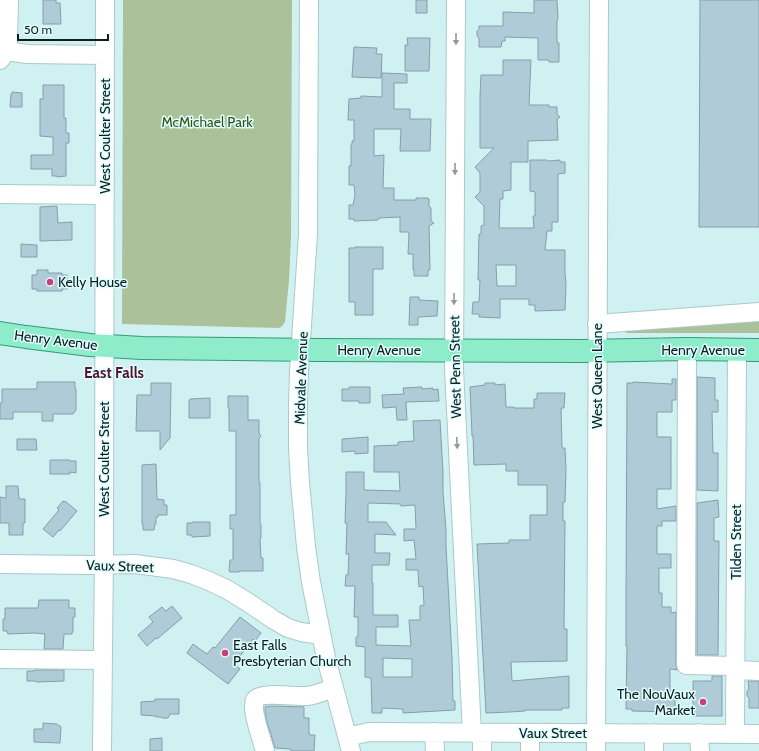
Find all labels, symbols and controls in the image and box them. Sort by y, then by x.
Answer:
scale bar [18,16,108,42]
text: 50 m [24,22,52,37]
one-way arrow [453,33,459,46]
street label: West Coulter Street [96,78,114,194]
park label: McMichael Park [161,113,253,131]
one-way arrow [452,163,458,176]
place label: Kelly House [58,273,127,291]
marker: Kelly House [45,277,55,287]
one-way arrow [451,293,457,306]
street label: West Penn Street [445,315,465,419]
street label: West Queen Lane [588,323,606,429]
street label: Henry Avenue [13,326,99,354]
street label: Midvale Avenue [290,331,312,425]
street label: Henry Avenue [337,341,421,359]
street label: Henry Avenue [661,341,745,359]
district label: East Falls [84,364,144,382]
street label: West Coulter Street [95,401,113,517]
one-way arrow [454,437,461,449]
street label: Tilden Street [727,504,745,580]
street label: Vaux Street [86,556,154,576]
place label: East Falls Presbyterian Church [233,636,351,670]
marker: East Falls Presbyterian Church [220,648,230,658]
place label: The NouVaux Market [617,685,695,719]
marker: The NouVaux Market [698,697,708,707]
street label: Vaux Street [519,724,587,742]

